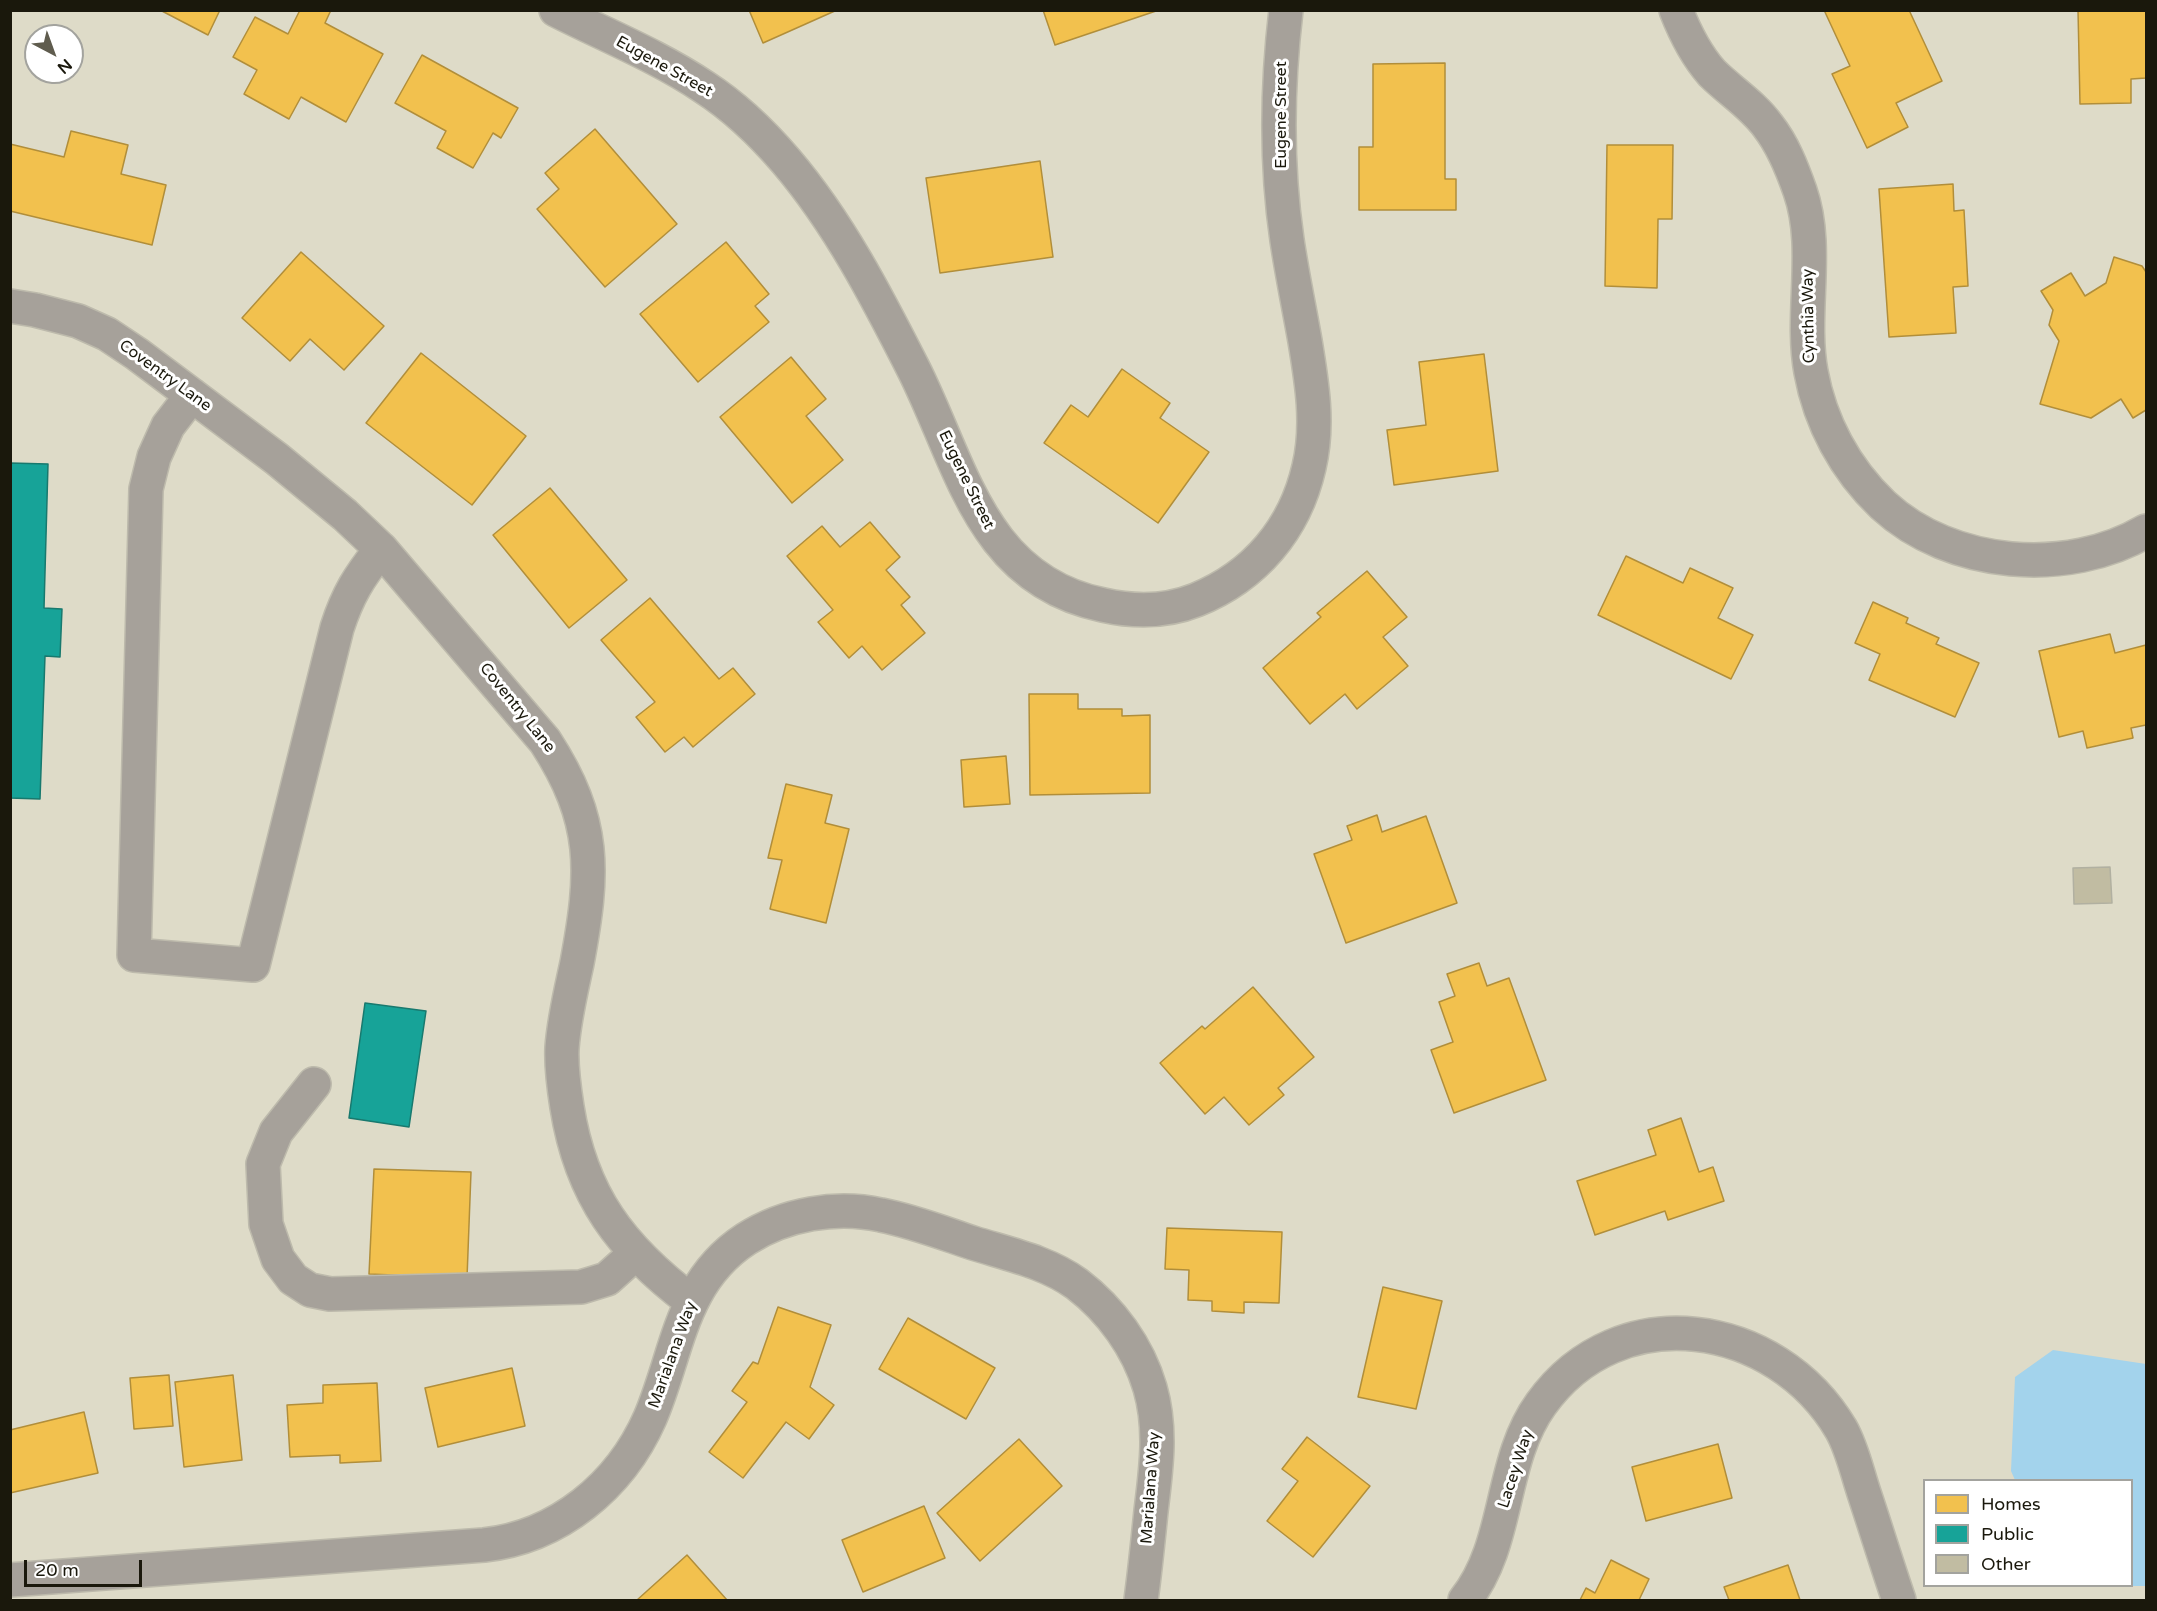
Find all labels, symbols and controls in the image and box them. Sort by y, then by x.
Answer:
north arrow [24,24,84,84]
street label: Eugene Street [612,33,716,101]
text: N [53,54,76,78]
street label: Eugene Street [1272,61,1292,169]
street label: Cynthia Way [1799,269,1819,363]
street label: Coventry Lane [115,336,215,416]
street label: Eugene Street [934,427,998,533]
street label: Coventry Lane [475,659,559,757]
street label: Marialana Way [645,1299,701,1411]
street label: Lacey Way [1494,1427,1538,1511]
street label: Marialana Way [1138,1431,1164,1545]
legend [1923,1479,2133,1587]
text: Homes [1981,1493,2041,1515]
text: Public [1981,1523,2034,1545]
scale bar [27,1548,146,1586]
text: Other [1981,1553,2031,1575]
text: 20 m [35,1559,79,1581]

